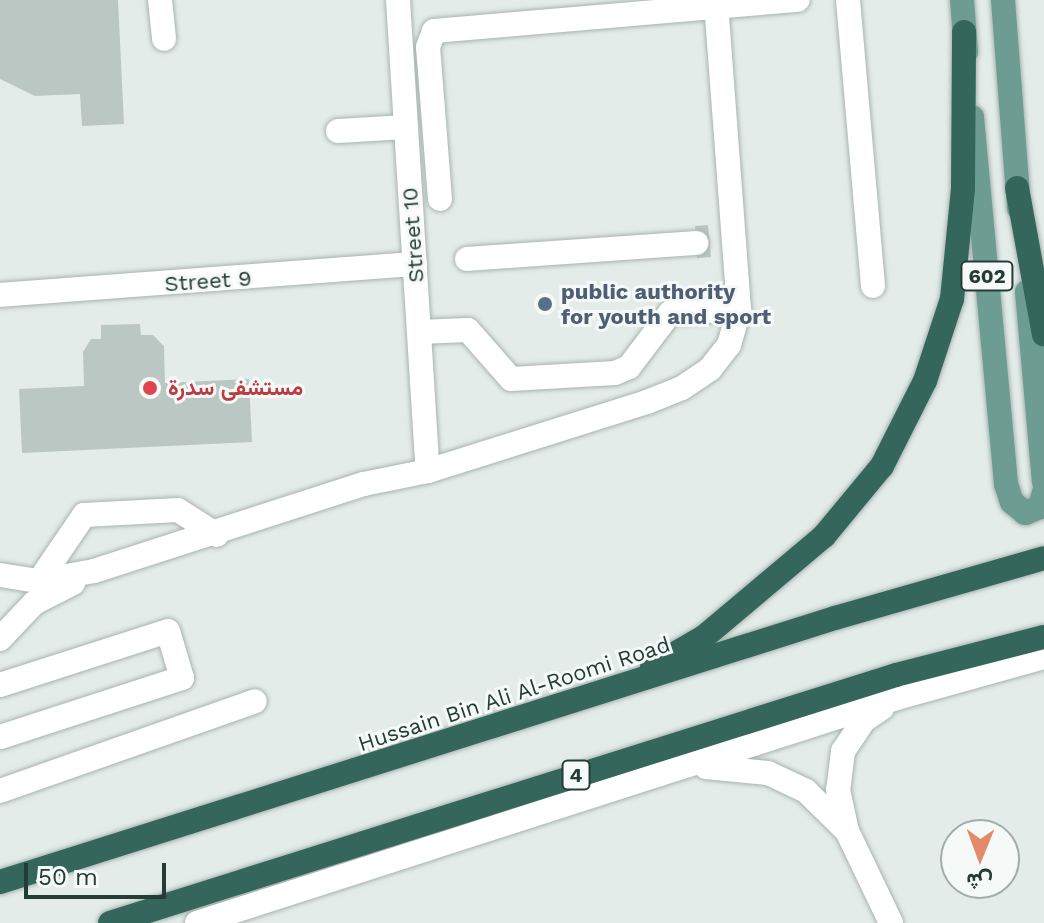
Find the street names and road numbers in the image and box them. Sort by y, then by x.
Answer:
street label: Street 10 [396,186,430,284]
road number: 602 [959,260,1015,292]
street label: Street 9 [164,265,252,297]
street label: Hussain Bin Ali Al-Roomi Road [354,631,674,757]
road number: 4 [560,759,592,791]

